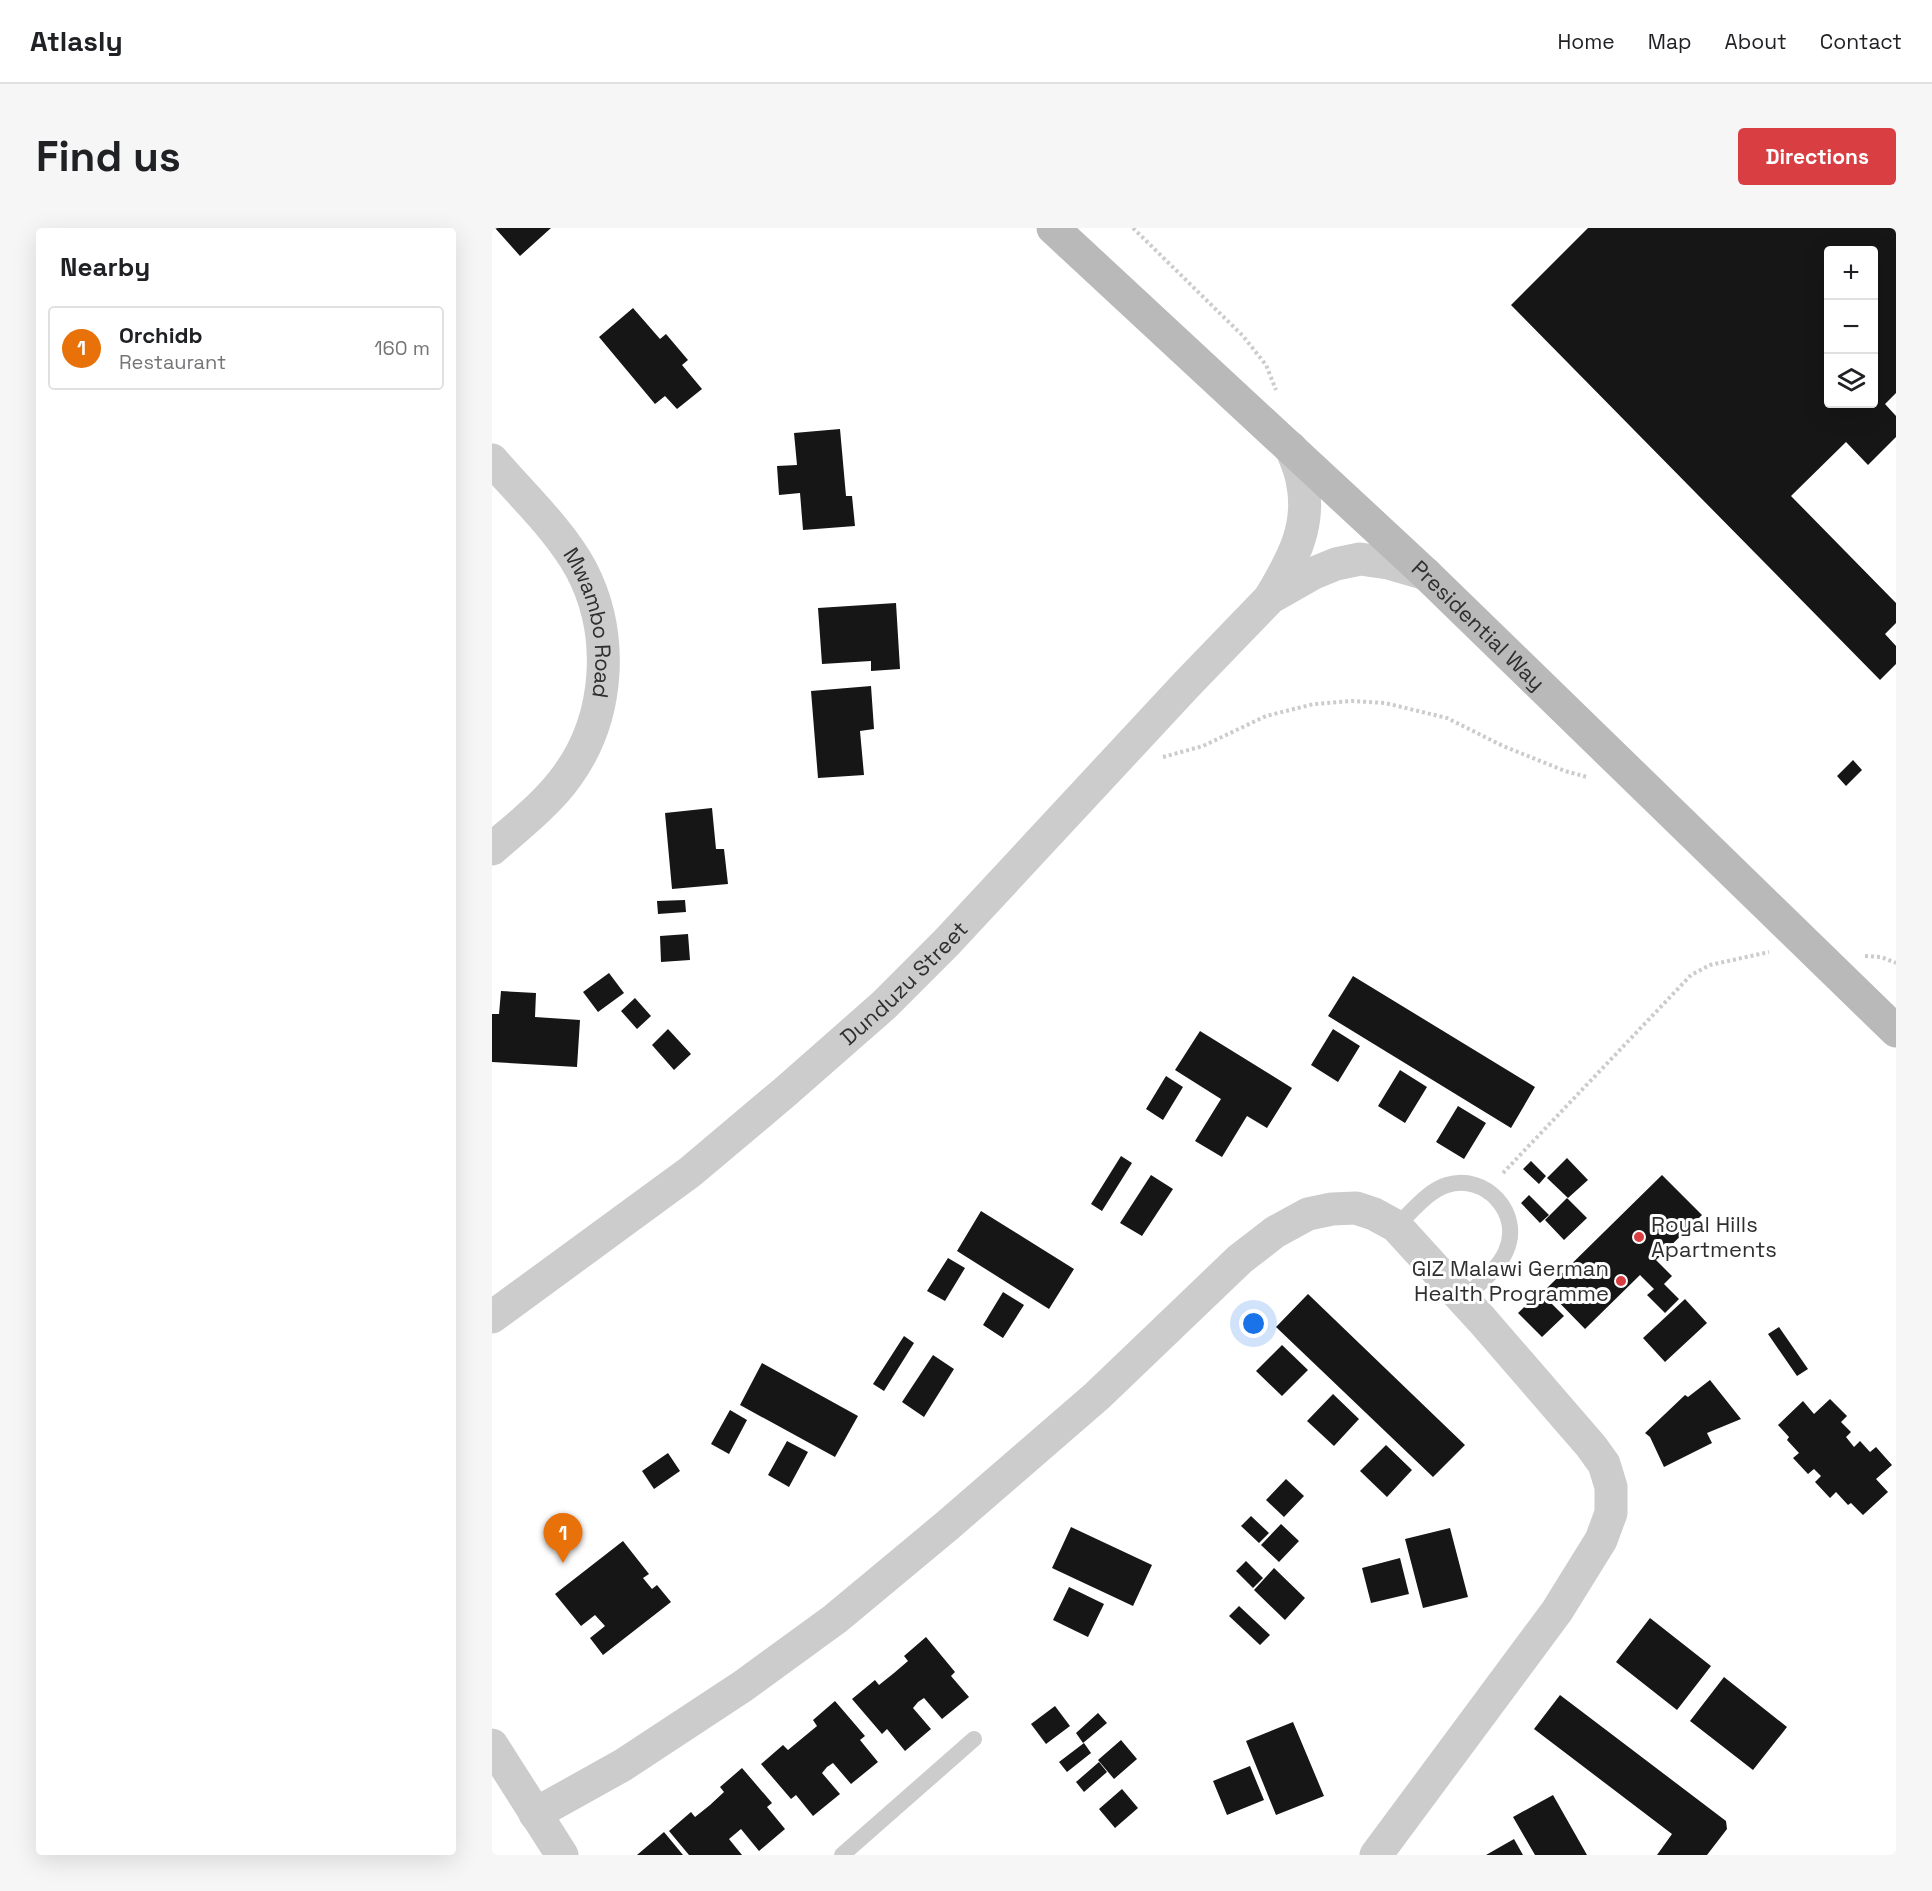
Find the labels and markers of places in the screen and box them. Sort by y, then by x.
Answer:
place label: Royal Hills Apartments [1651,1210,1777,1263]
marker: Royal Hills Apartments [1632,1230,1646,1244]
place label: GIZ Malawi German Health Programme [1412,1254,1609,1307]
marker: GIZ Malawi German Health Programme [1614,1274,1628,1288]
pin: 1 [544,1514,582,1563]

